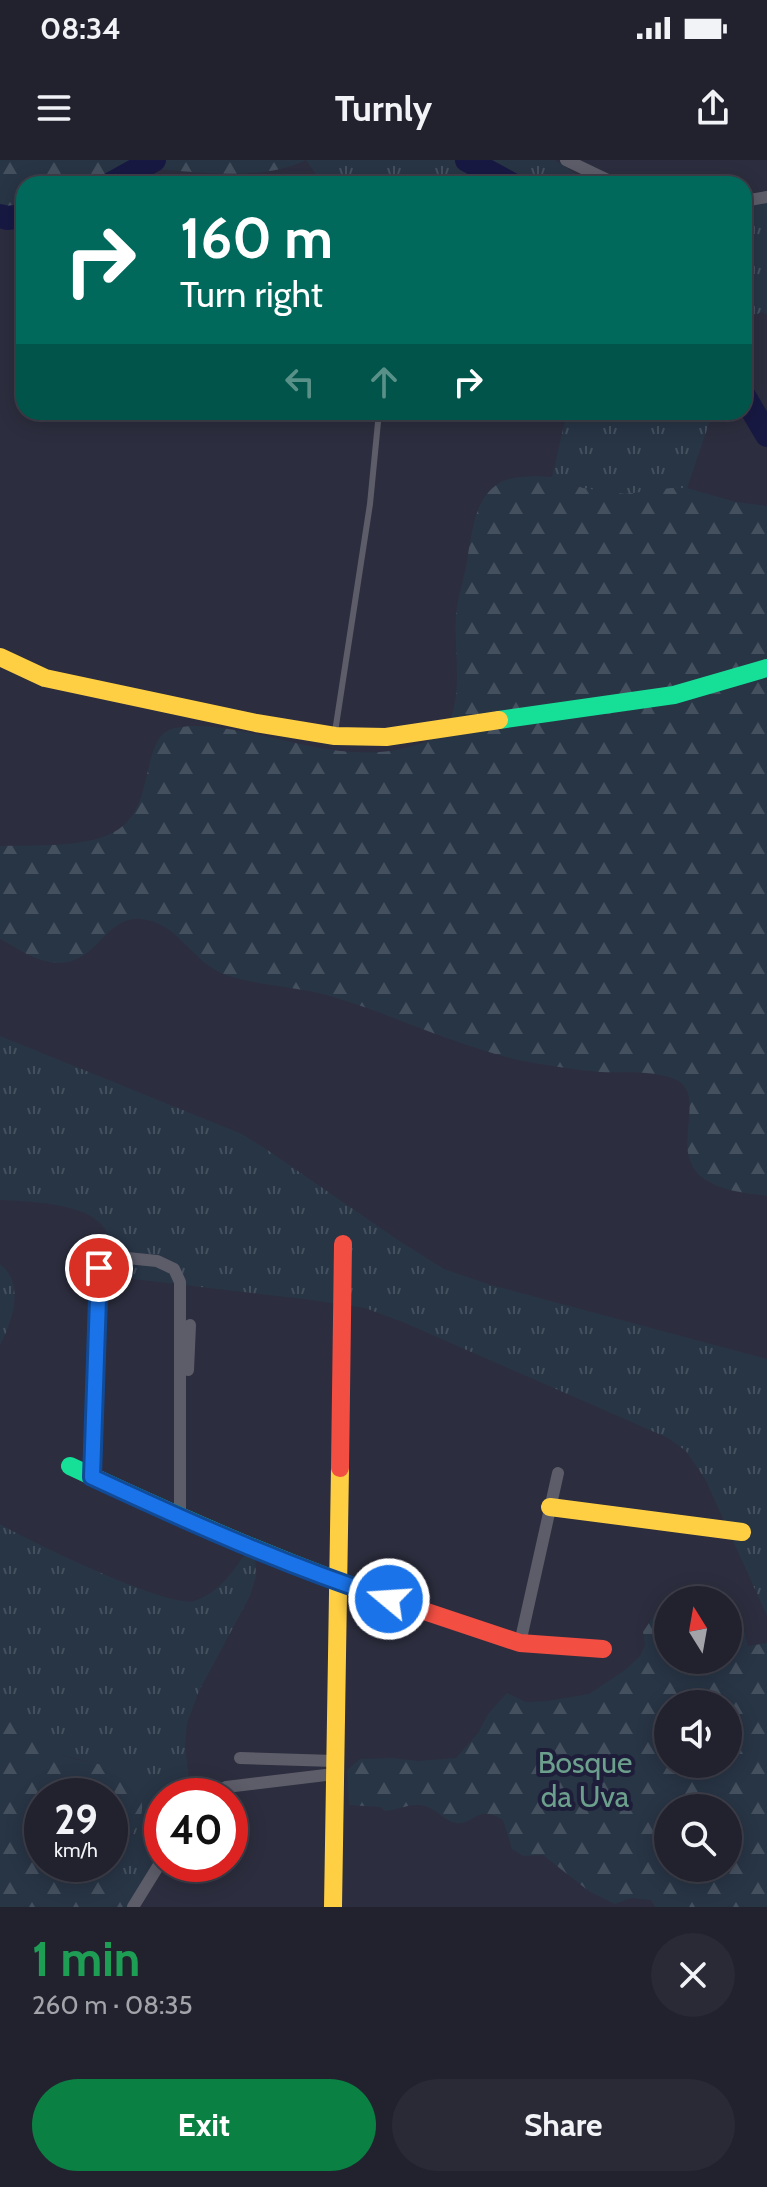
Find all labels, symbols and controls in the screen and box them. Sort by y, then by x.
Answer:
text: 08:34 [40,10,121,47]
icon: menu [32,86,76,130]
text: Turnly [335,86,432,130]
icon: share [691,86,735,130]
text: 160 m [180,204,333,272]
icon: right [48,208,152,312]
text: Turn right [180,272,323,316]
icon: left [278,360,322,404]
icon: ahead [362,360,406,404]
icon: right [446,360,490,404]
pin [65,1234,133,1302]
icon: arrive [77,1246,121,1290]
position arrow [347,1557,431,1641]
north arrow [654,1586,742,1674]
map controls [654,1586,742,1882]
button: sound [654,1690,742,1778]
park label: Bosque da Uva [538,1744,632,1815]
speed limit sign: 40 [144,1778,248,1882]
button: search [654,1794,742,1882]
text: 29 [54,1795,98,1844]
text: km/h [54,1838,98,1862]
text: 1 min [32,1930,140,1988]
button: close [651,1933,735,2017]
text: 260 m · 08:35 [32,1989,193,2021]
button: Exit [32,2079,376,2171]
button: Share [392,2079,735,2171]

